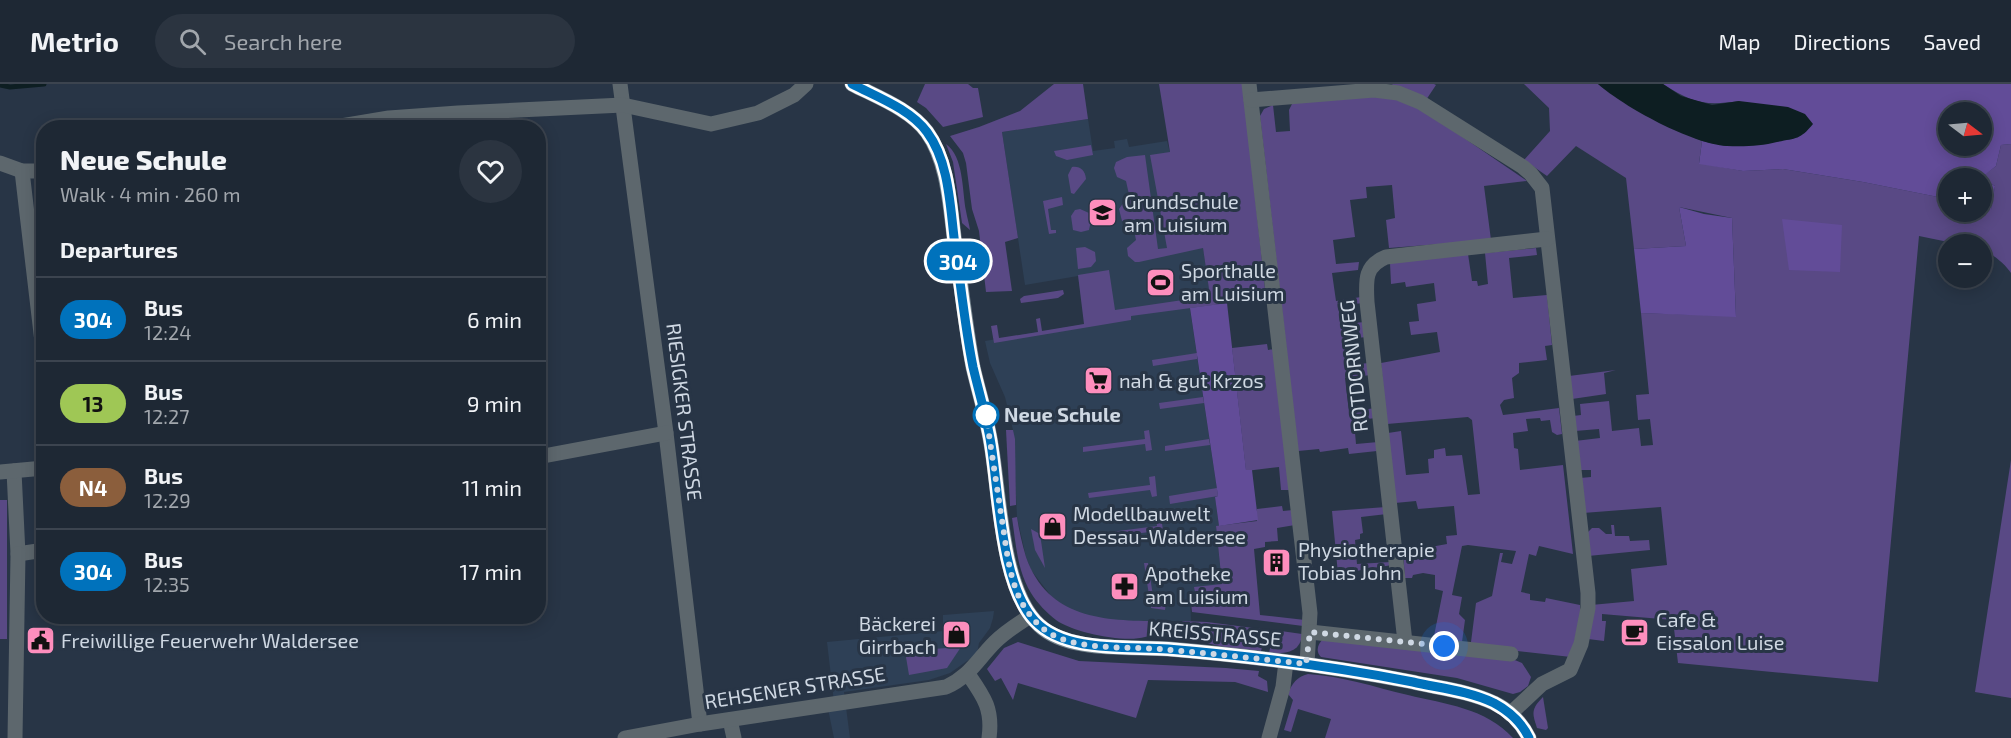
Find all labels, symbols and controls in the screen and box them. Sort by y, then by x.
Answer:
search box [155,14,575,68]
text: Metrio [30,24,119,58]
icon: search [176,25,209,58]
text: Search here [224,28,342,54]
text: Map [1718,29,1761,54]
text: Directions [1794,29,1890,54]
text: Saved [1923,29,1981,54]
north arrow [1938,102,1992,156]
map controls [1938,102,1992,288]
button: heart [459,140,522,203]
text: Neue Schule [60,142,227,176]
button: + [1938,168,1992,222]
text: Walk · 4 min · 260 m [60,182,240,206]
place label: Grundschule am Luisium [1124,189,1239,236]
school or university icon: Grundschule am Luisium [1087,197,1119,229]
button: − [1938,234,1992,288]
text: Departures [60,236,178,262]
line badge: 304 [924,242,992,280]
text: 304 [939,249,977,274]
place label: Sporthalle am Luisium [1181,258,1285,305]
sports icon: Sporthalle am Luisium [1144,267,1176,299]
text: Bus [144,294,183,320]
street label: ROTDORNWEG [1334,299,1372,433]
text: 6 min [467,306,522,332]
text: 304 [74,307,112,332]
text: 12:24 [144,320,191,344]
street label: RIESIGKER STRASSE [662,322,708,502]
supermarket icon: nah & gut Krzos [1082,365,1114,397]
place label: nah & gut Krzos [1119,368,1264,392]
text: Bus [144,378,183,404]
text: 9 min [467,390,522,416]
text: 13 [83,391,103,416]
marker: Neue Schule [973,402,999,428]
place label: Neue Schule [1004,402,1121,426]
text: 12:27 [144,404,189,428]
text: Bus [144,462,183,488]
text: 11 min [462,474,522,500]
text: N4 [79,475,107,500]
text: 12:29 [144,488,191,512]
place label: Modellbauwelt Dessau-Waldersee [1073,501,1246,548]
shop icon: Modellbauwelt Dessau-Waldersee [1036,510,1068,542]
place label: Physiotherapie Tobias John [1298,537,1435,584]
text: Bus [144,546,183,572]
building icon: Physiotherapie Tobias John [1261,546,1293,578]
text: 17 min [460,558,522,584]
text: 304 [74,559,112,584]
place label: Apotheke am Luisium [1145,561,1249,608]
pharmacy icon: Apotheke am Luisium [1108,570,1140,602]
text: 12:35 [144,572,190,596]
place label: Cafe & Eissalon Luise [1656,607,1784,654]
place label: Bäckerei Girrbach [859,611,936,658]
street label: KREISSTRASSE [1148,615,1282,651]
cafe icon: Cafe & Eissalon Luise [1619,616,1651,648]
shop icon: Bäckerei Girrbach [941,619,973,651]
public building icon: Freiwillige Feuerwehr Waldersee [24,625,56,657]
place label: Freiwillige Feuerwehr Waldersee [61,628,359,652]
your location [1429,631,1459,661]
street label: REHSENER STRASSE [703,661,887,713]

